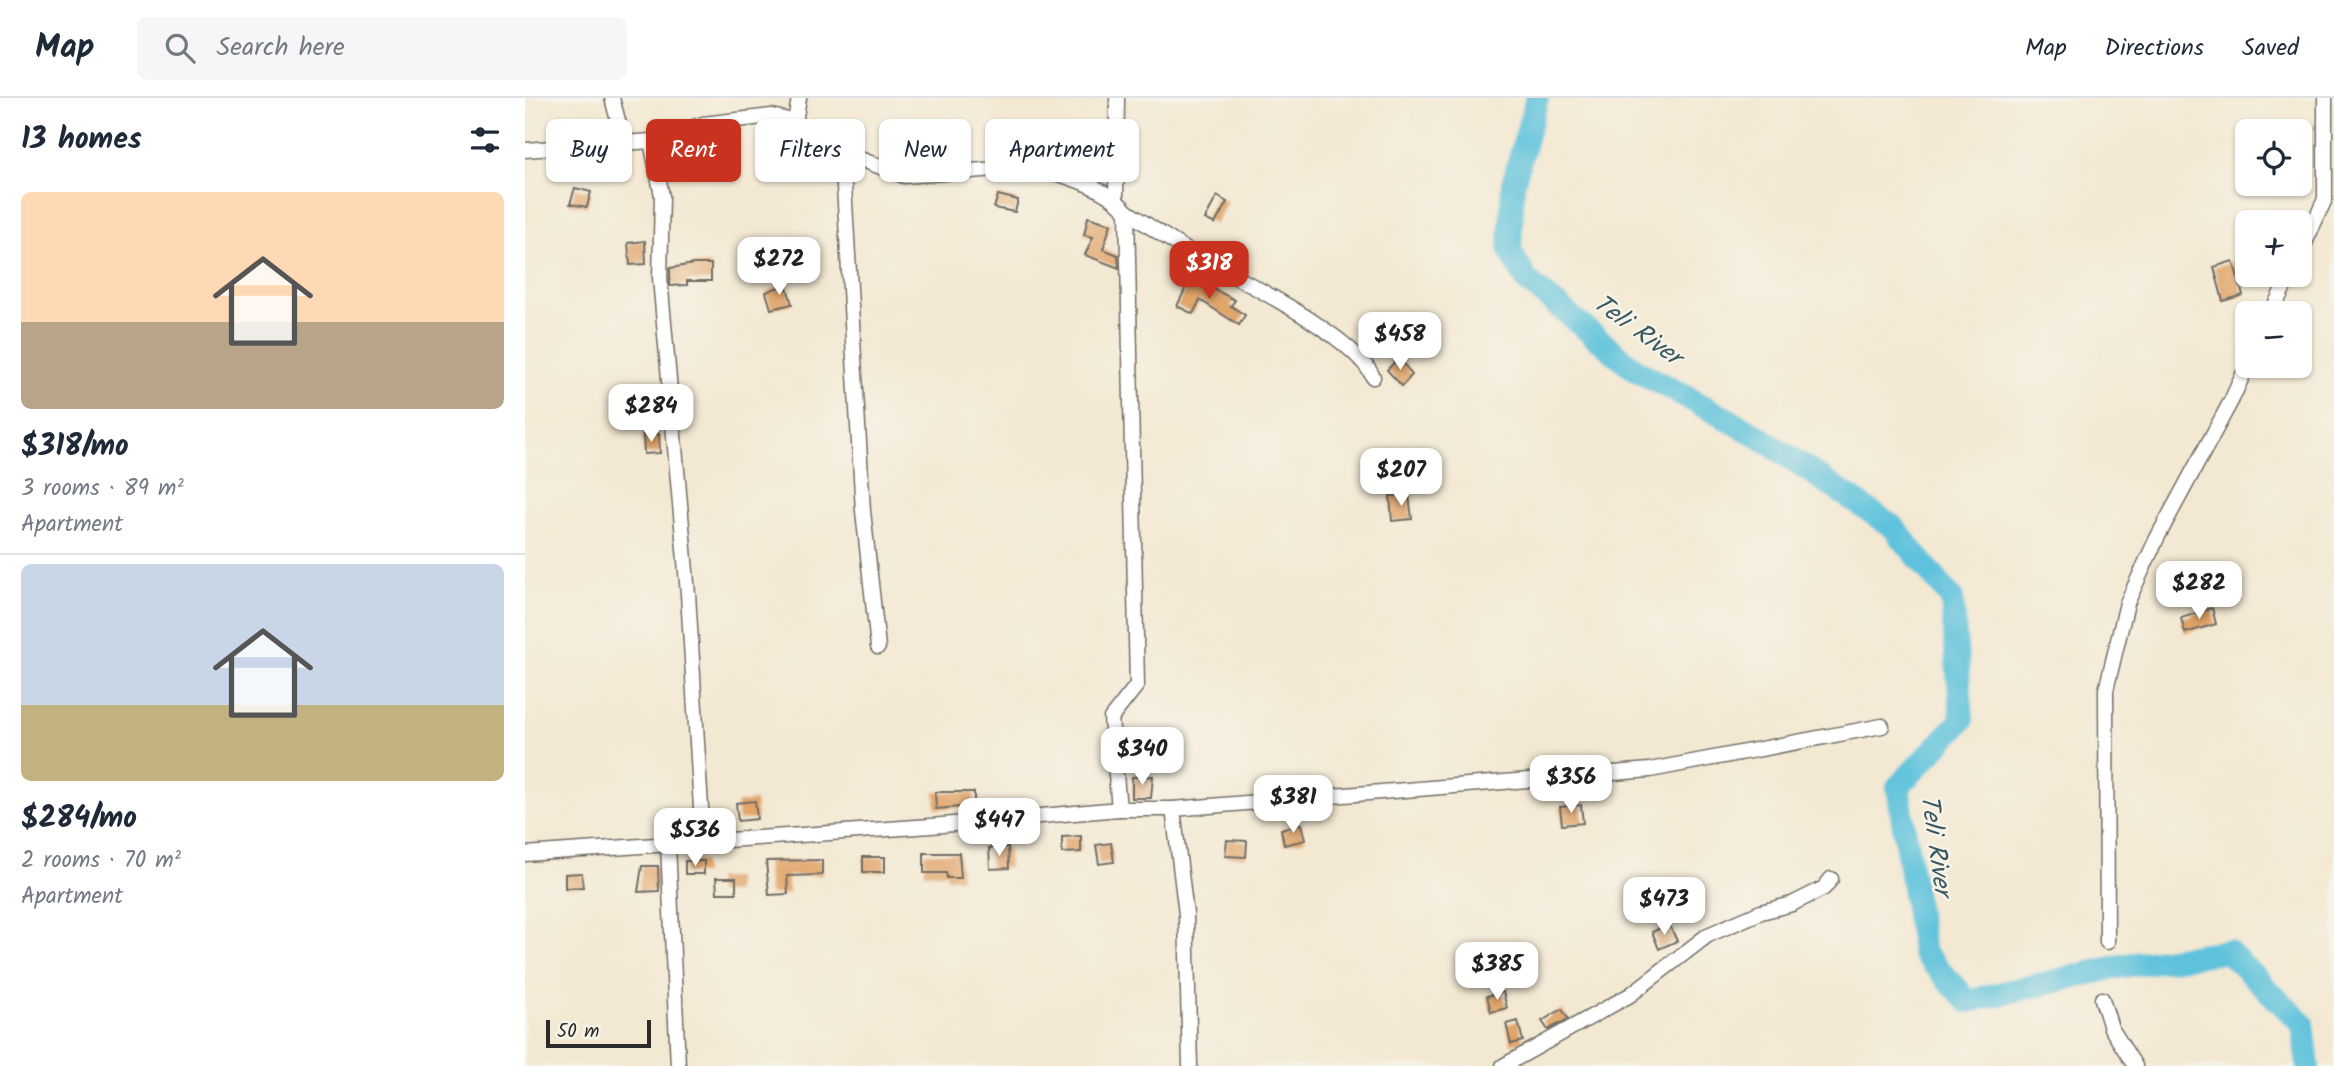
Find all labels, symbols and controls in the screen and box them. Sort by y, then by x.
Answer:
search box [137,17,627,80]
text: Map [35,22,95,75]
text: Search here [217,27,345,69]
icon: search [161,29,199,67]
text: Map [2025,29,2067,68]
text: Directions [2105,29,2204,68]
text: Saved [2242,29,2299,68]
text: 13 homes [21,116,142,164]
chip: Buy [546,119,632,182]
chip: Rent [646,119,741,182]
chip: Filters [755,119,865,182]
chip: New [879,119,971,182]
chip: Apartment [985,119,1139,182]
map controls [2235,119,2312,378]
button: locate [2235,119,2312,196]
icon: filters [466,121,504,159]
button: + [2235,210,2312,287]
icon: home [200,238,326,364]
pin: $272 [738,238,820,297]
text: $272 [753,242,805,278]
pin: $318 [1168,242,1250,301]
text: $318 [1186,246,1232,282]
water label: Teli River [1584,284,1694,381]
button: − [2235,301,2312,378]
pin: $458 [1359,313,1441,372]
text: $458 [1374,317,1426,353]
pin: $284 [610,384,692,444]
text: $284 [624,389,678,425]
text: $318/mo [21,423,129,471]
pin: $207 [1360,448,1442,508]
text: $207 [1376,453,1426,489]
text: 3 rooms · 89 m² [21,471,184,507]
text: Apartment [21,507,123,543]
pin: $282 [2158,561,2240,621]
text: $282 [2172,566,2226,602]
icon: home [200,610,326,736]
pin: $340 [1101,728,1183,787]
text: $340 [1117,732,1167,768]
pin: $356 [1530,756,1612,815]
text: $356 [1546,760,1596,796]
pin: $381 [1252,776,1334,835]
text: $381 [1270,780,1316,816]
water label: Teli River [1907,792,1964,904]
text: $284/mo [21,795,137,843]
pin: $447 [958,798,1040,858]
text: $447 [974,803,1024,839]
pin: $536 [654,808,736,868]
text: $536 [670,813,720,849]
text: 2 rooms · 70 m² [21,843,181,879]
pin: $473 [1623,878,1705,937]
text: Apartment [21,879,123,915]
text: $473 [1639,882,1689,918]
pin: $385 [1456,942,1538,1002]
text: $385 [1471,947,1523,983]
scale bar [546,1017,651,1049]
text: 50 m [557,1017,599,1047]

